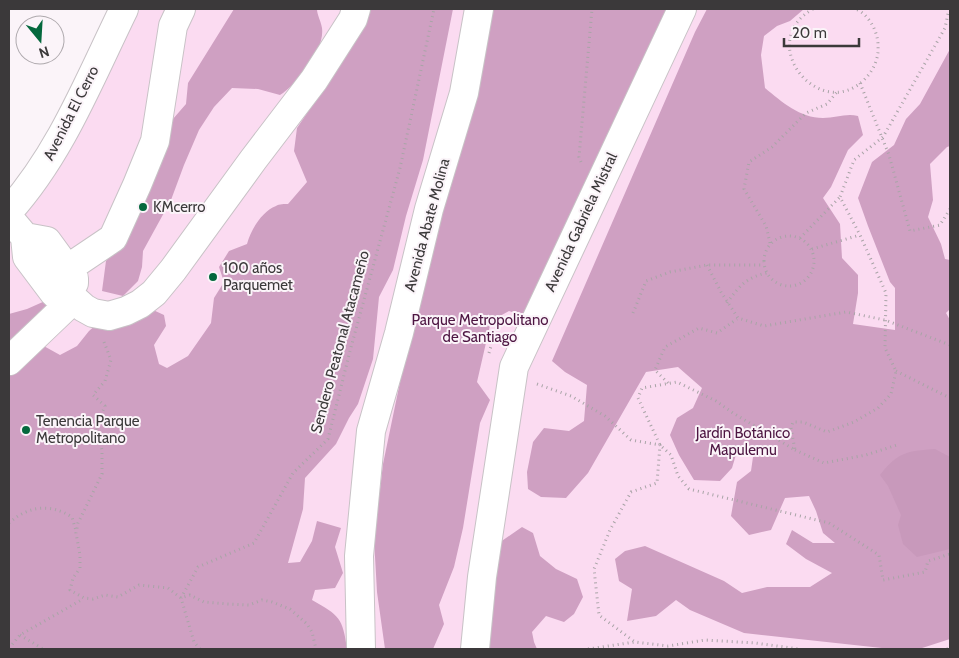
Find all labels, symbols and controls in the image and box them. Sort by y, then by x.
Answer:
north arrow [15,15,65,65]
scale bar [784,15,859,47]
text: 20 m [792,24,827,42]
text: N [37,42,52,62]
street label: Avenida El Cerro [39,63,103,163]
street label: Avenida Gabriela Mistral [541,149,621,294]
street label: Avenida Abate Molina [401,156,454,294]
place label: KMcerro [153,198,205,216]
marker: KMcerro [137,201,149,213]
street label: Sendero Peatonal Atacameño [307,249,373,435]
place label: 100 años Parquemet [223,259,293,294]
marker: 100 años Parquemet [207,271,219,283]
park label: Parque Metropolitano de Santiago [411,311,549,346]
place label: Tenencia Parque Metropolitano [36,412,140,447]
marker: Tenencia Parque Metropolitano [20,424,32,436]
park label: Jardín Botánico Mapulemu [695,424,790,459]

